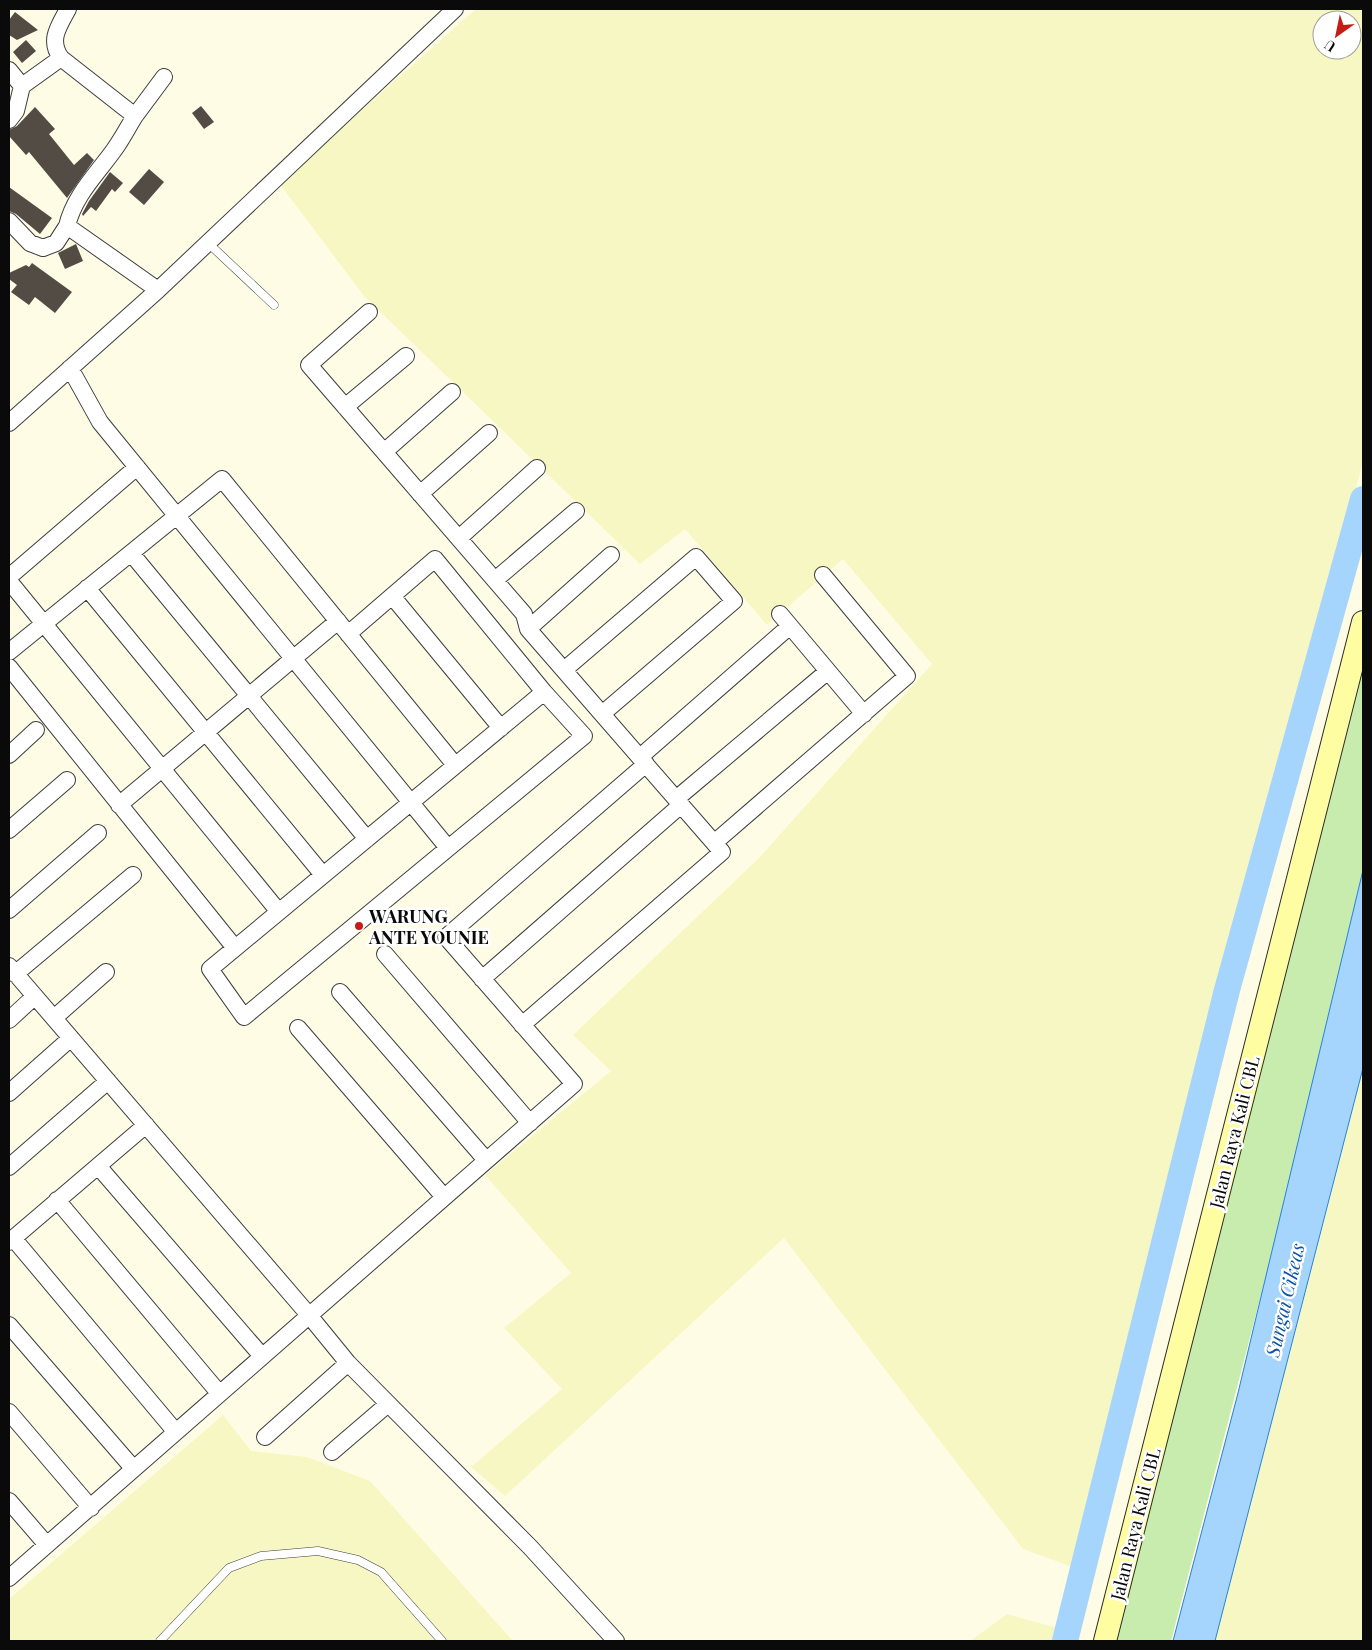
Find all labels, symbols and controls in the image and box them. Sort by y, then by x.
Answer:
north arrow [1312,10,1362,60]
text: U [1320,36,1339,57]
place label: WARUNG ANTE YOUNIE [368,904,489,949]
marker: WARUNG ANTE YOUNIE [353,920,365,932]
street label: Jalan Raya Kali CBL [1203,1053,1265,1212]
water label: Sungai Cikeas [1258,1241,1310,1360]
street label: Jalan Raya Kali CBL [1104,1445,1166,1604]

